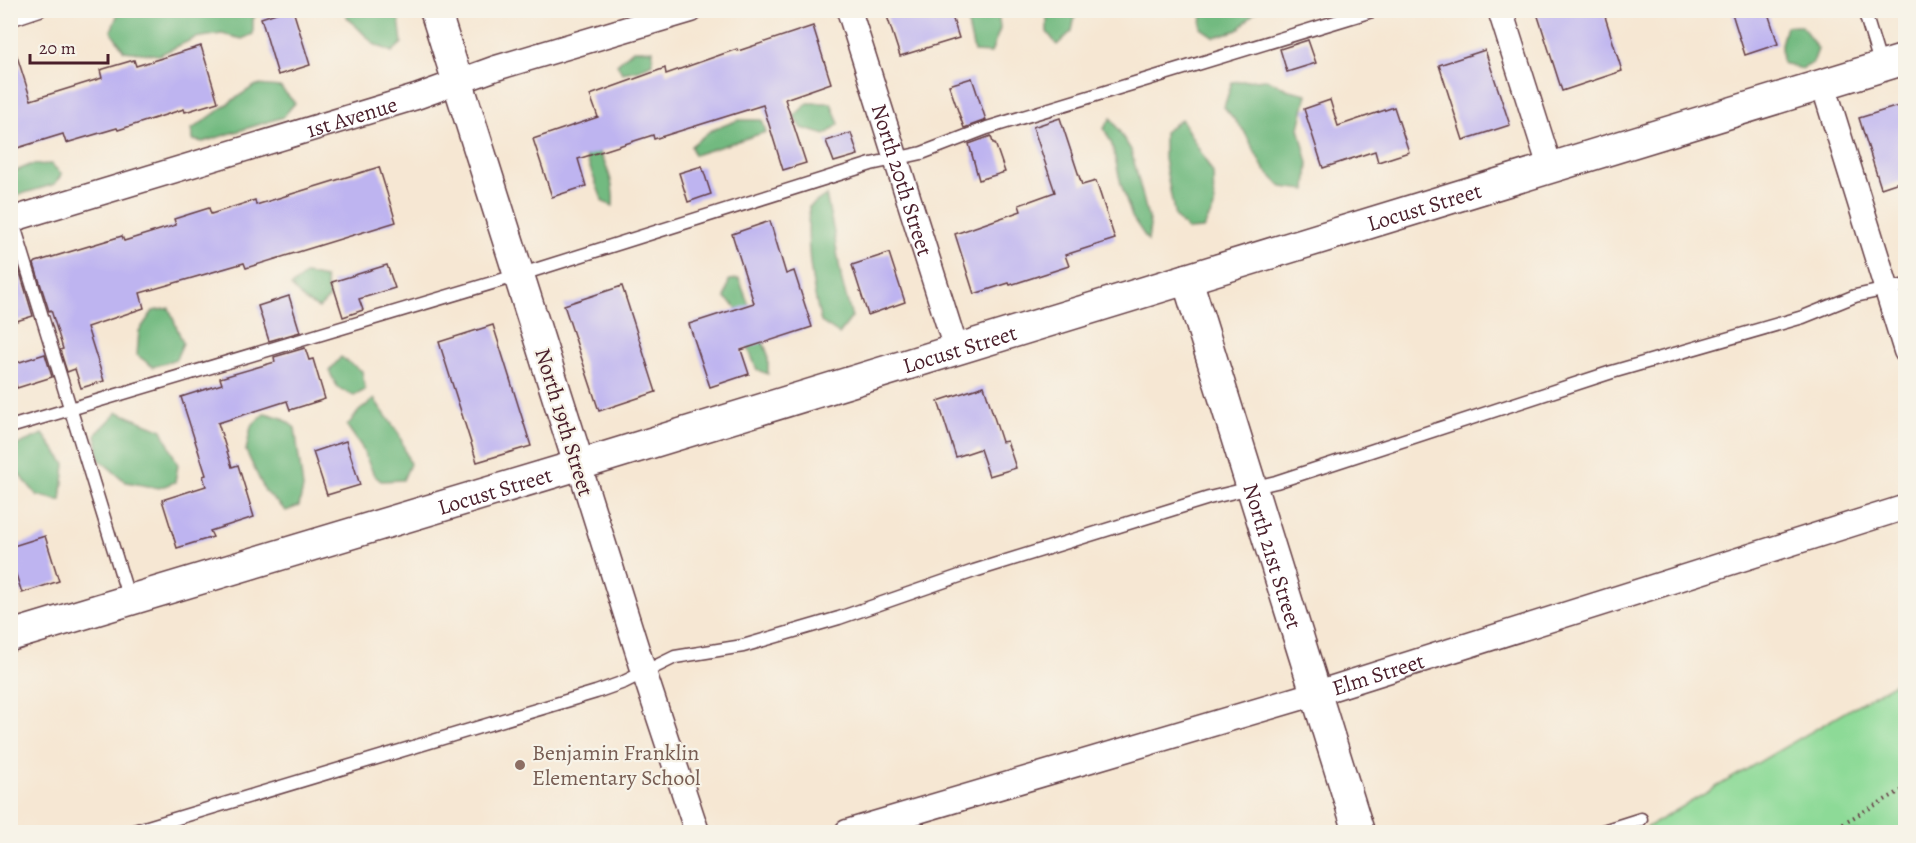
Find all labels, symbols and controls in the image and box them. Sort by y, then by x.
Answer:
scale bar [30,27,108,65]
text: 20 m [39,36,76,60]
street label: 1st Avenue [303,90,401,145]
street label: North 20th Street [864,100,940,260]
street label: Locust Street [1364,176,1485,239]
street label: Locust Street [899,318,1021,381]
street label: North 19th Street [527,345,601,500]
street label: Locust Street [434,460,556,523]
street label: North 21st Street [1235,480,1309,633]
street label: Elm Street [1328,646,1428,703]
place label: Benjamin Franklin Elementary School [532,738,700,793]
marker: Benjamin Franklin Elementary School [513,758,527,772]

